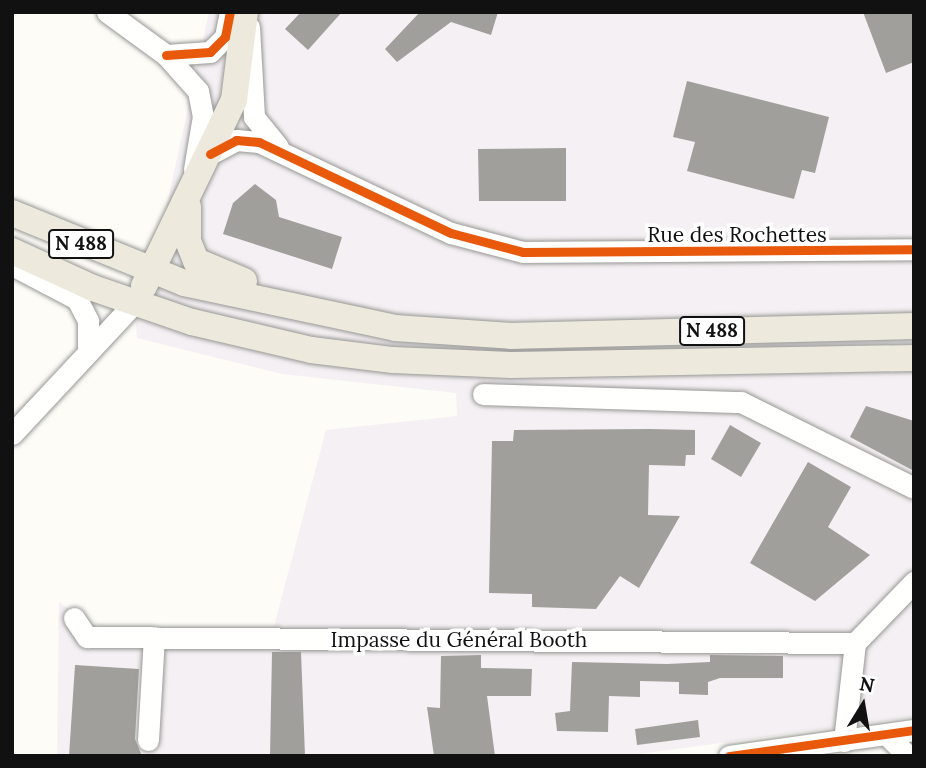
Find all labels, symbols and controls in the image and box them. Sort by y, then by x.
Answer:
street label: Rue des Rochettes [647,222,827,248]
road number: N 488 [48,228,114,260]
road number: N 488 [679,316,745,346]
street label: Impasse du Général Booth [331,627,587,653]
north arrow [828,670,898,740]
text: N [858,671,877,698]

